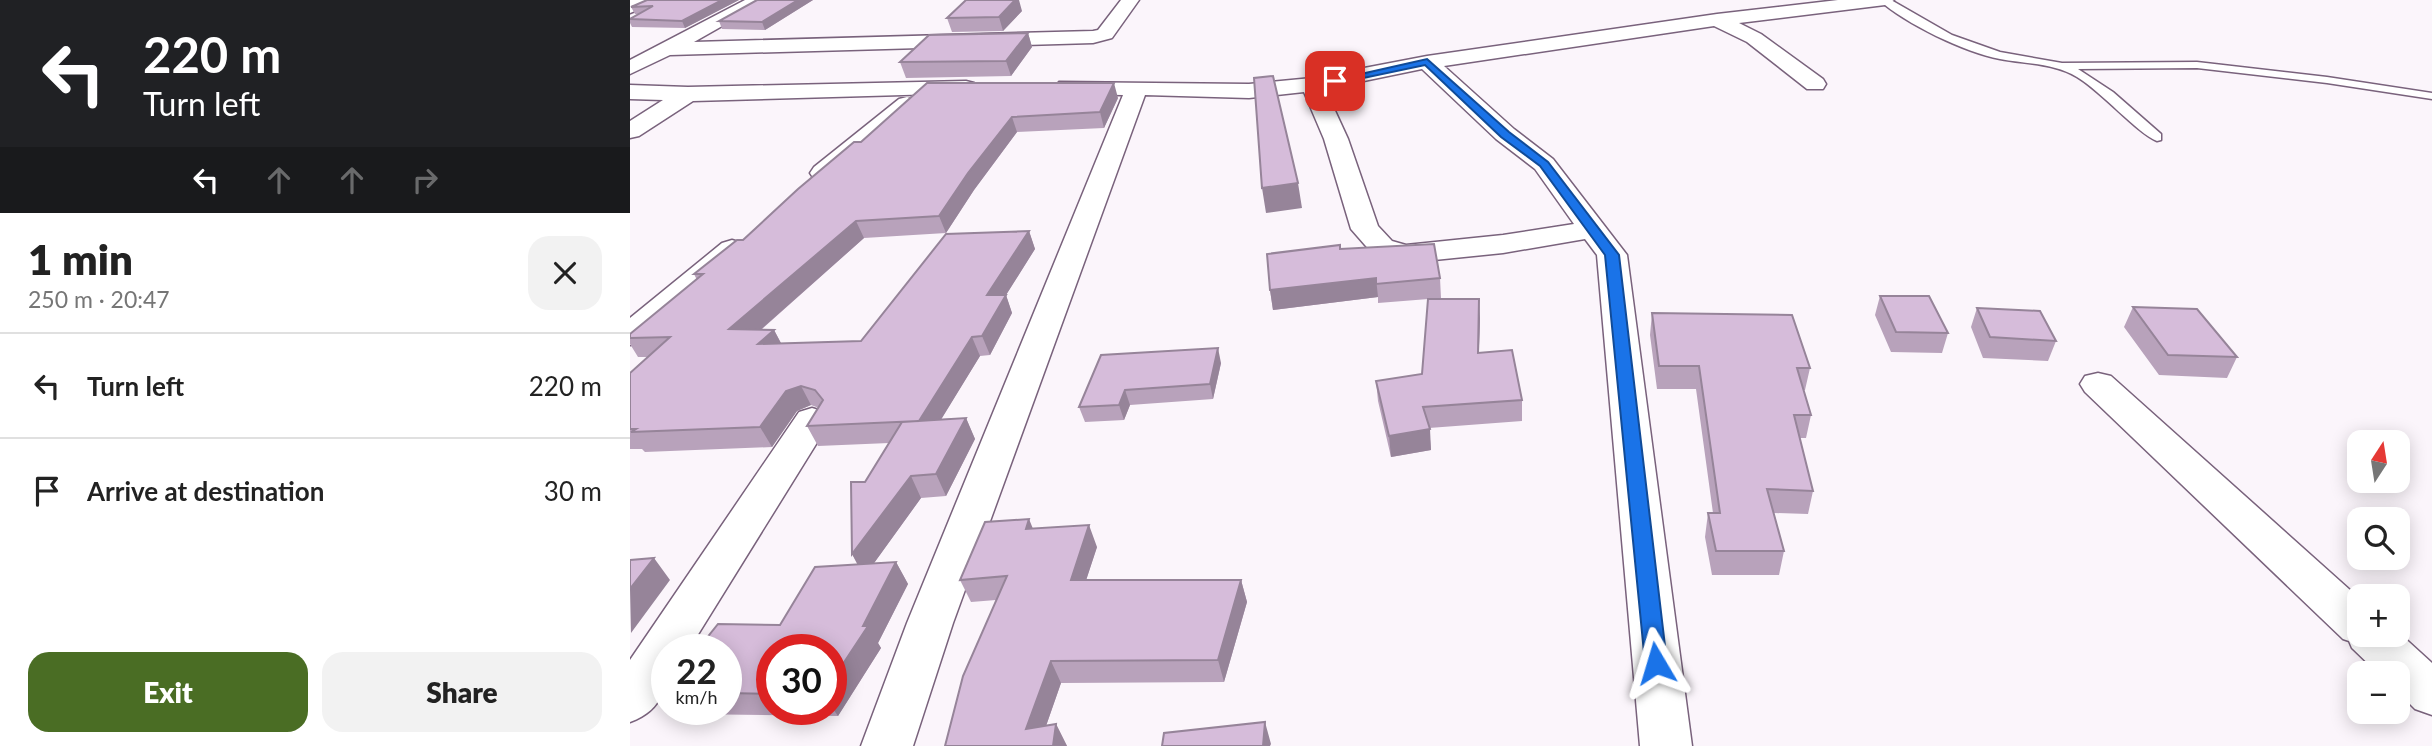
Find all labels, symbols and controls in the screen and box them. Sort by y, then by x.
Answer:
text: 220 m [143,25,281,83]
icon: left [28,28,119,119]
pin [1305,51,1365,111]
icon: arrive [1316,62,1354,100]
text: Turn left [143,84,260,123]
icon: left [187,161,225,199]
icon: ahead [260,161,298,199]
icon: ahead [333,161,371,199]
icon: right [406,161,444,199]
text: 1 min [28,234,133,284]
button: close [528,236,602,310]
text: 250 m · 20:47 [28,285,170,313]
icon: left [28,367,66,405]
text: Turn left [87,370,184,402]
text: 220 m [529,370,602,402]
north arrow [2347,430,2410,494]
map controls [2347,430,2410,724]
icon: arrive [28,472,66,510]
text: Arrive at destination [87,475,324,507]
text: 30 m [544,475,602,507]
button: search [2347,507,2410,570]
button: + [2347,584,2410,647]
position arrow [1619,626,1693,700]
speed limit sign: 30 [756,634,847,725]
text: 22 [676,649,717,691]
button: Exit [28,652,308,732]
button: Share [322,652,602,732]
button: − [2347,661,2410,724]
text: km/h [675,686,718,708]

